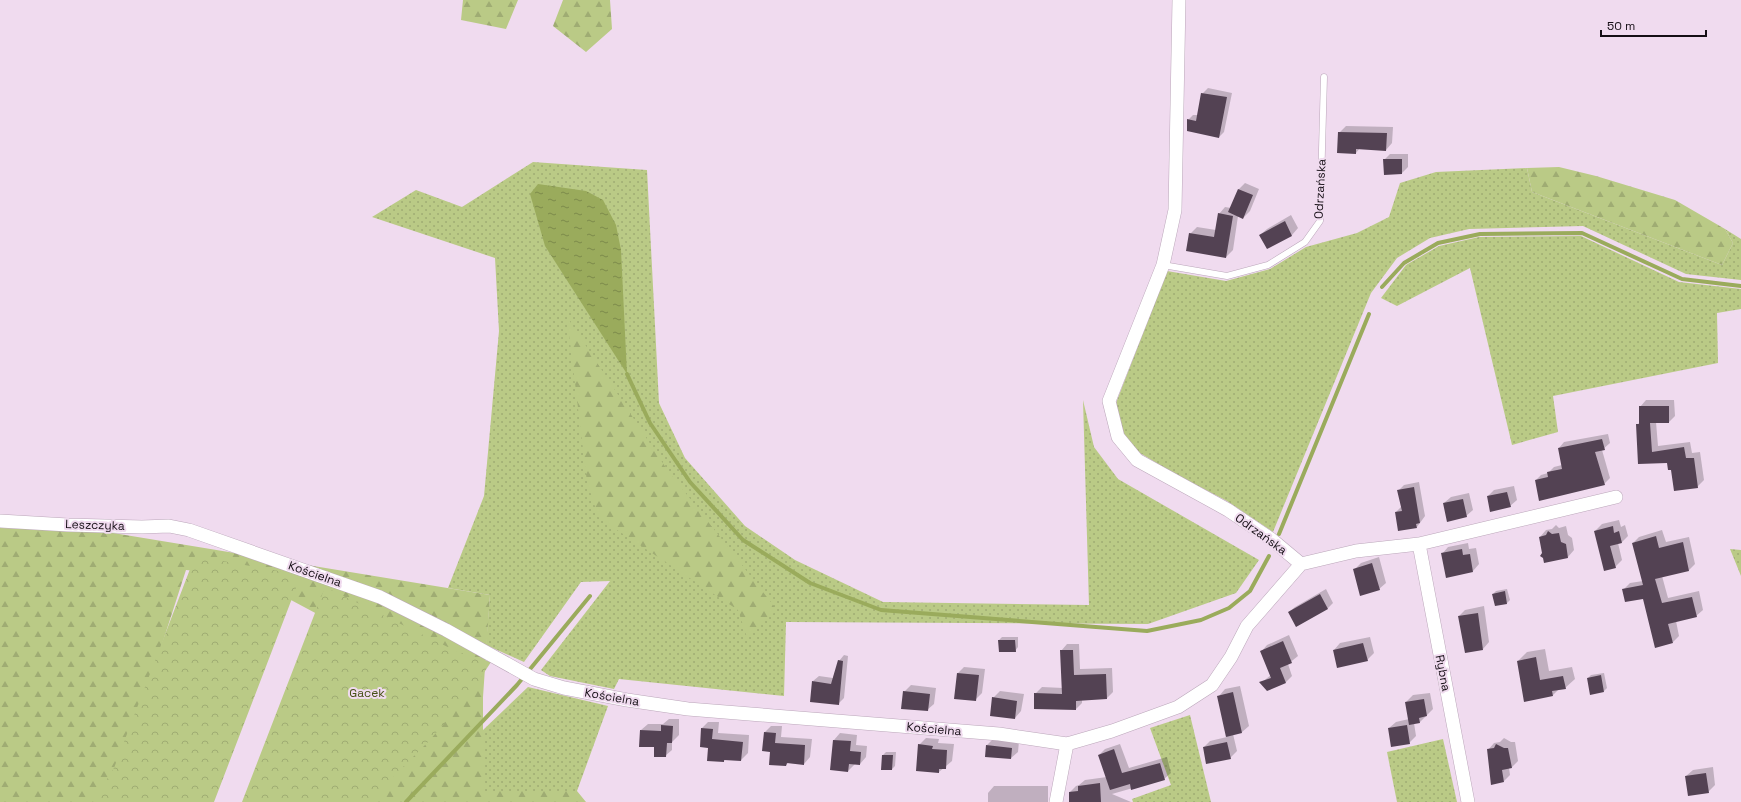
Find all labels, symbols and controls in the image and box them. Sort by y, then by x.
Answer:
scale bar [1601,12,1706,38]
text: 50 m [1607,18,1635,34]
street label: Odrzańska [1310,158,1330,220]
street label: Odrzańska [1232,510,1290,558]
street label: Leszczyka [65,516,125,534]
street label: Kościelna [286,557,344,591]
street label: Rybna [1432,653,1454,693]
street label: Kościelna [583,684,641,710]
park label: Gacek [349,685,385,701]
street label: Kościelna [906,719,962,739]

